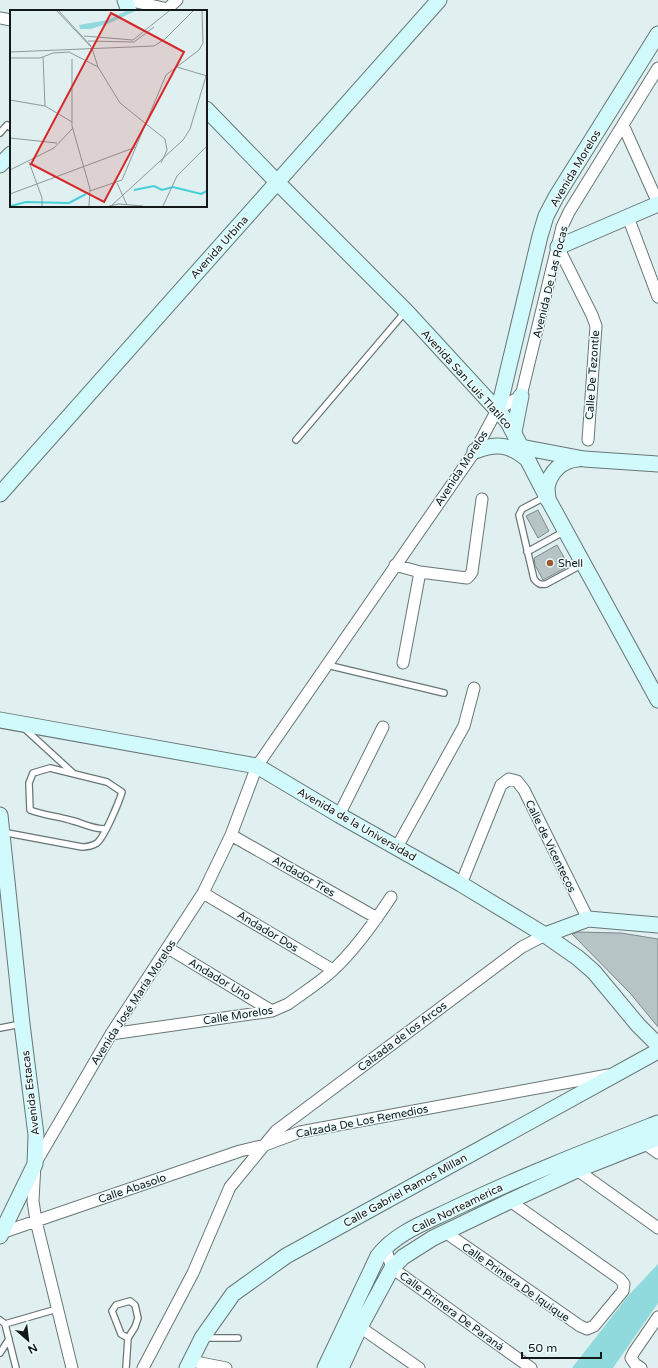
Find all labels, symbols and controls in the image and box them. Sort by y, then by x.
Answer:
inset map [10,10,207,207]
street label: Avenida Morelos [547,127,603,209]
street label: Avenida Urbina [188,213,251,281]
street label: Avenida De Las Rocas [530,225,571,339]
street label: Avenida San Luis Tlatilco [419,327,515,432]
street label: Calle De Tezontle [583,330,602,420]
street label: Avenida Morelos [432,428,491,508]
place label: Shell [558,557,583,570]
marker: Shell [545,558,555,568]
street label: Avenida de la Universidad [295,785,418,864]
street label: Calle de Vicentecos [522,798,579,895]
street label: Andador Tres [270,853,337,900]
street label: Andador Dos [235,908,301,955]
street label: Avenida José María Morelos [88,937,179,1067]
street label: Andador Uno [186,956,253,1003]
street label: Calzada de los Arcos [355,999,449,1074]
street label: Calle Morelos [202,1004,274,1027]
street label: Avenida Estacas [19,1050,42,1136]
street label: Calzada De Los Remedios [295,1102,429,1141]
street label: Calle Gabriel Ramos Millan [341,1151,469,1230]
street label: Calle Abasolo [96,1171,168,1206]
street label: Calle Norteamerica [410,1181,505,1236]
street label: Calle Primera De Iquique [459,1240,572,1325]
street label: Calle Primera De Paraná [397,1269,506,1354]
north arrow [8,1320,48,1360]
scale bar [522,1334,601,1360]
text: N [26,1341,39,1356]
text: 50 m [528,1341,557,1355]

